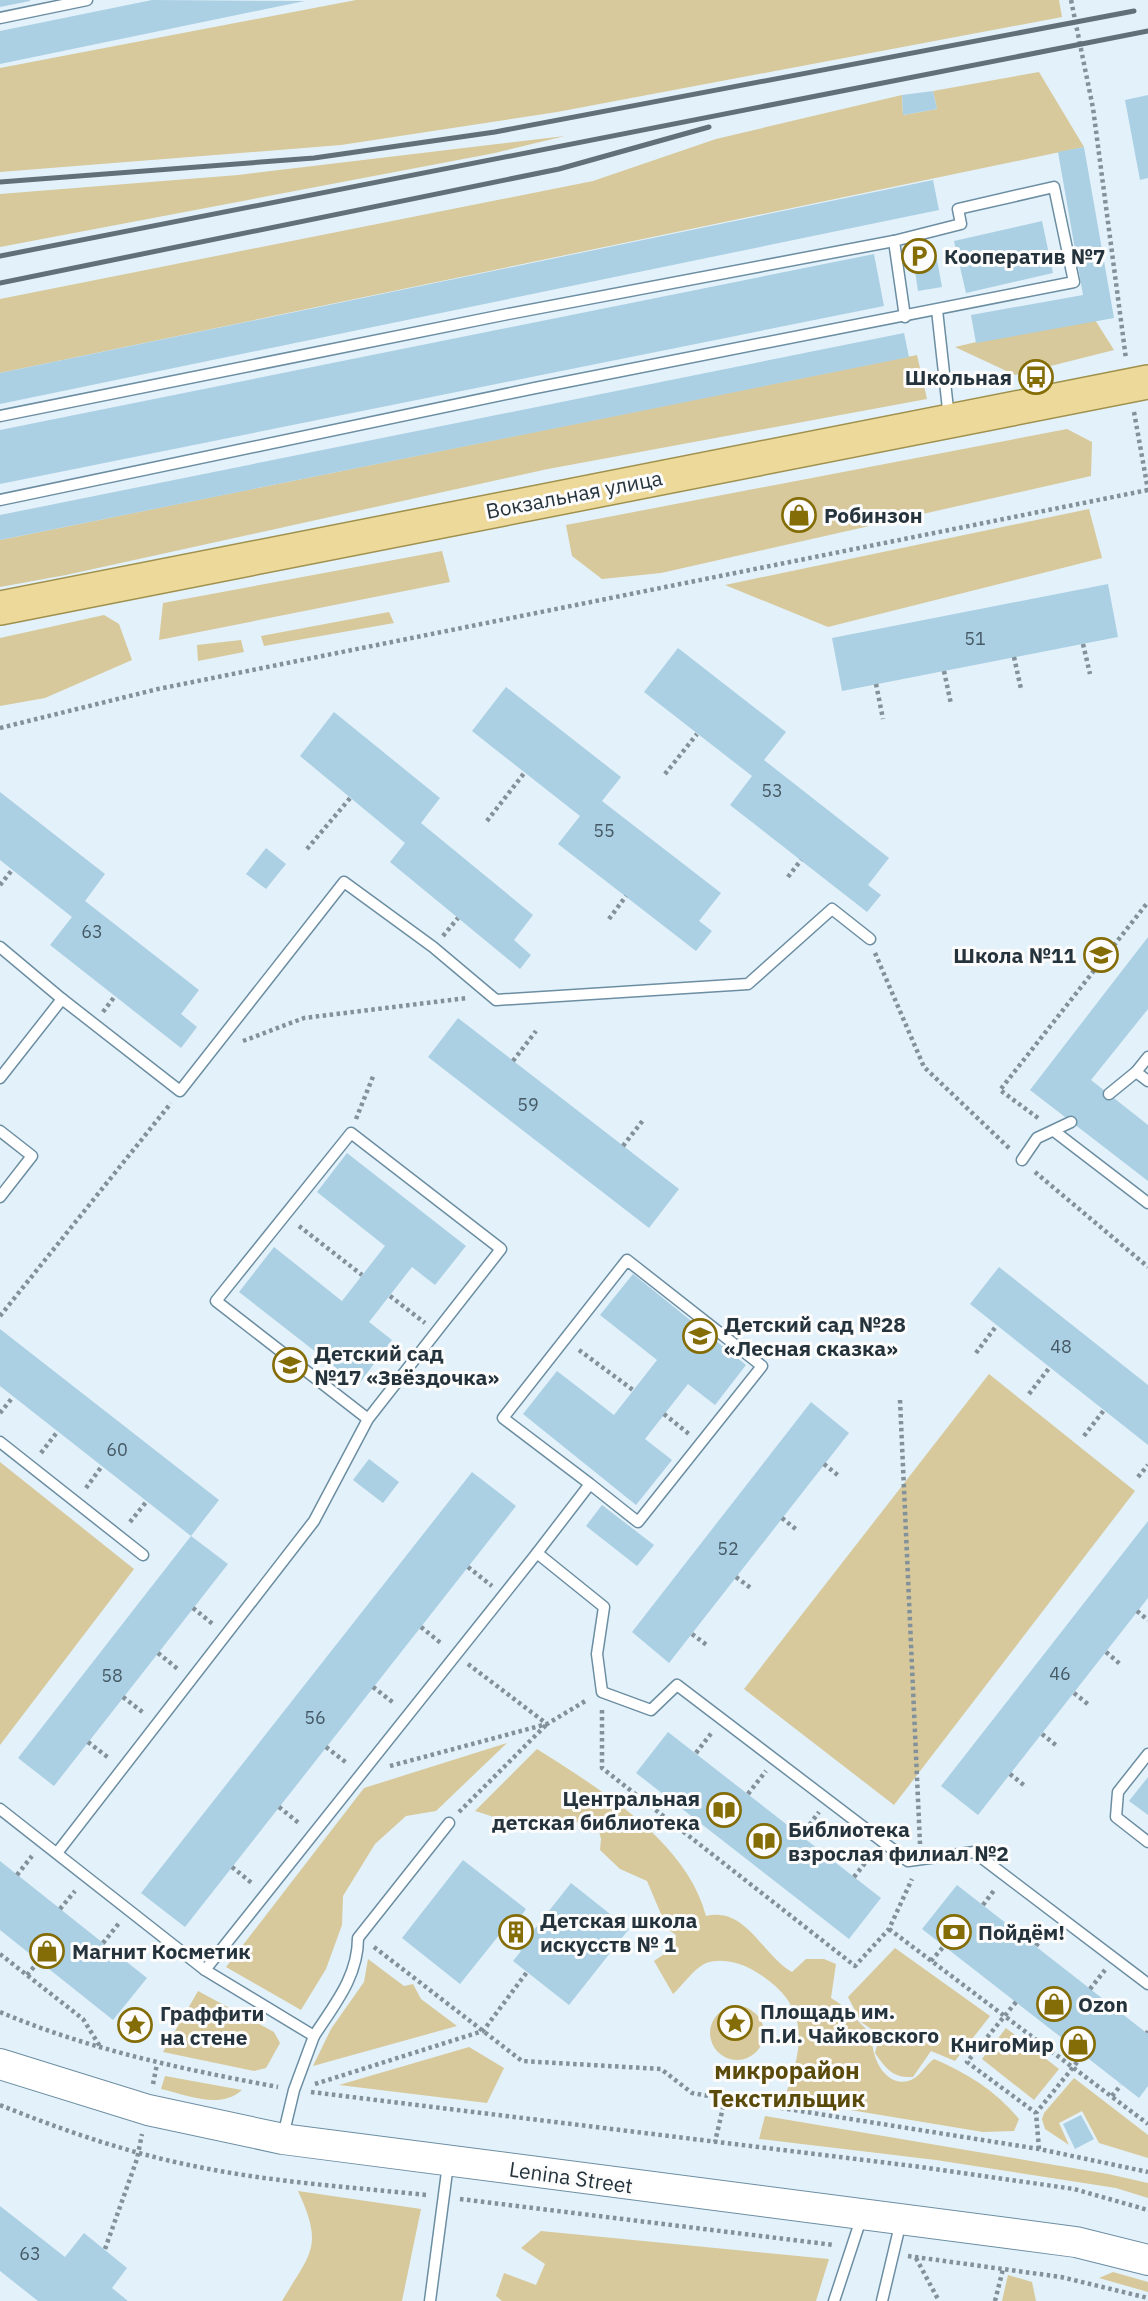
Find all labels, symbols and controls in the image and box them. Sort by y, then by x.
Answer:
parking icon: Кооператив №7 [900,237,938,275]
place label: Кооператив №7 [944,242,1105,270]
bus stop icon: Школьная [1017,358,1055,396]
place label: Школьная [905,363,1012,391]
street label: Вокзальная улица [483,463,665,525]
shop icon: Робинзон [780,496,818,534]
place label: Робинзон [824,501,923,529]
house number: 51 [964,627,986,650]
house number: 53 [761,779,783,802]
house number: 55 [593,819,615,842]
house number: 63 [81,920,103,943]
school or university icon: Школа №11 [1082,936,1120,974]
place label: Школа №11 [953,941,1076,969]
house number: 59 [517,1093,539,1116]
place label: Детский сад №28 «Лесная сказка» [724,1310,906,1362]
school or university icon: Детский сад №28 «Лесная сказка» [681,1317,719,1355]
house number: 48 [1050,1335,1072,1358]
place label: Детский сад №17 «Звёздочка» [314,1339,499,1391]
school or university icon: Детский сад №17 «Звёздочка» [271,1346,309,1384]
house number: 60 [106,1438,128,1461]
house number: 52 [717,1537,739,1560]
house number: 46 [1049,1662,1071,1685]
house number: 58 [101,1664,123,1687]
house number: 56 [304,1706,326,1729]
place label: Центральная детская библиотека [492,1784,700,1836]
library icon: Центральная детская библиотека [705,1791,743,1829]
place label: Библиотека взрослая филиал №2 [788,1815,1009,1867]
library icon: Библиотека взрослая филиал №2 [745,1822,783,1860]
place label: Детская школа искусств № 1 [540,1906,697,1958]
building icon: Детская школа искусств № 1 [497,1913,535,1951]
bank icon: Пойдём! [935,1913,973,1951]
place label: Пойдём! [978,1918,1065,1946]
shop icon: Магнит Косметик [28,1932,66,1970]
place label: Магнит Косметик [72,1937,251,1965]
shop icon: Ozon [1035,1985,1073,2023]
place label: Ozon [1078,1990,1128,2018]
place label: Площадь им. П.И. Чайковского [760,1997,939,2049]
place label: Граффити на стене [160,1999,264,2051]
place icon: Площадь им. П.И. Чайковского [716,2004,754,2042]
place icon: Граффити на стене [116,2006,154,2044]
shop icon: КнигоМир [1059,2025,1097,2063]
place label: КнигоМир [950,2030,1054,2058]
district label: микрорайон Текстильщик [709,2054,865,2114]
street label: Lenina Street [507,2154,635,2200]
house number: 63 [19,2242,41,2265]

